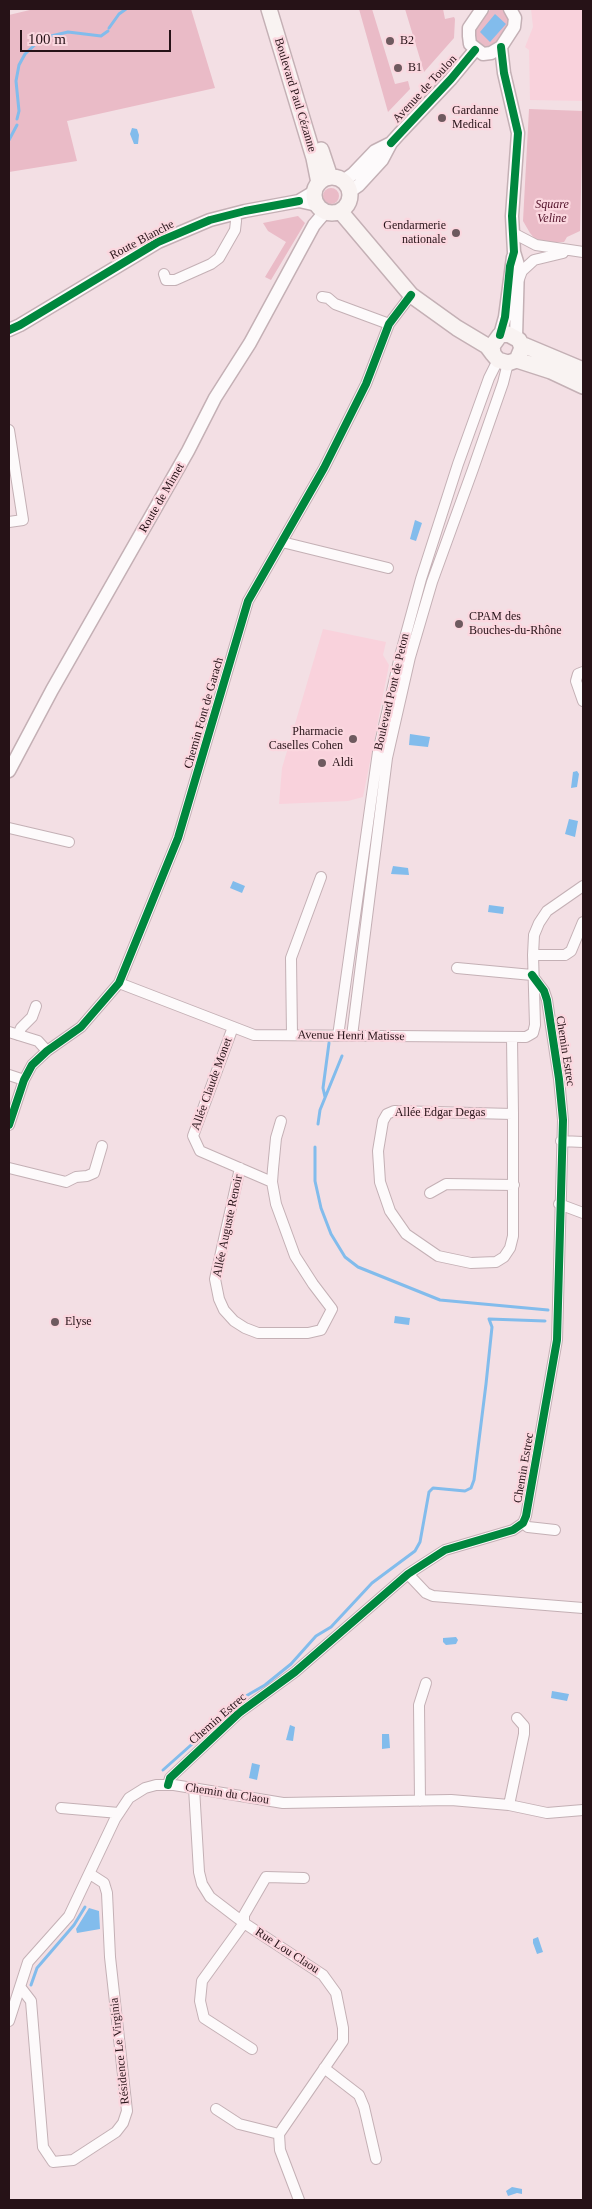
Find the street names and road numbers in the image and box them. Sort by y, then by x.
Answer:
street label: Boulevard Paul Cézanne [271,36,319,154]
street label: Avenue de Toulon [390,52,460,126]
street label: Route Blanche [107,217,177,263]
street label: Route de Mimet [136,461,188,535]
street label: Boulevard Pont de Peton [372,632,412,752]
street label: Chemin Font de Garach [181,656,227,770]
street label: Chemin Estrec [552,1015,578,1087]
street label: Avenue Henri Matisse [297,1028,405,1044]
street label: Allée Claude Monet [189,1036,235,1132]
street label: Allée Edgar Degas [395,1106,485,1120]
street label: Allée Auguste Renoir [210,1173,246,1279]
street label: Chemin Estrec [511,1432,537,1504]
street label: Chemin Estrec [186,1690,250,1748]
street label: Chemin du Claou [184,1780,270,1808]
street label: Rue Lou Claou [252,1925,322,1977]
street label: Résidence Le Virginia [107,1997,133,2105]

